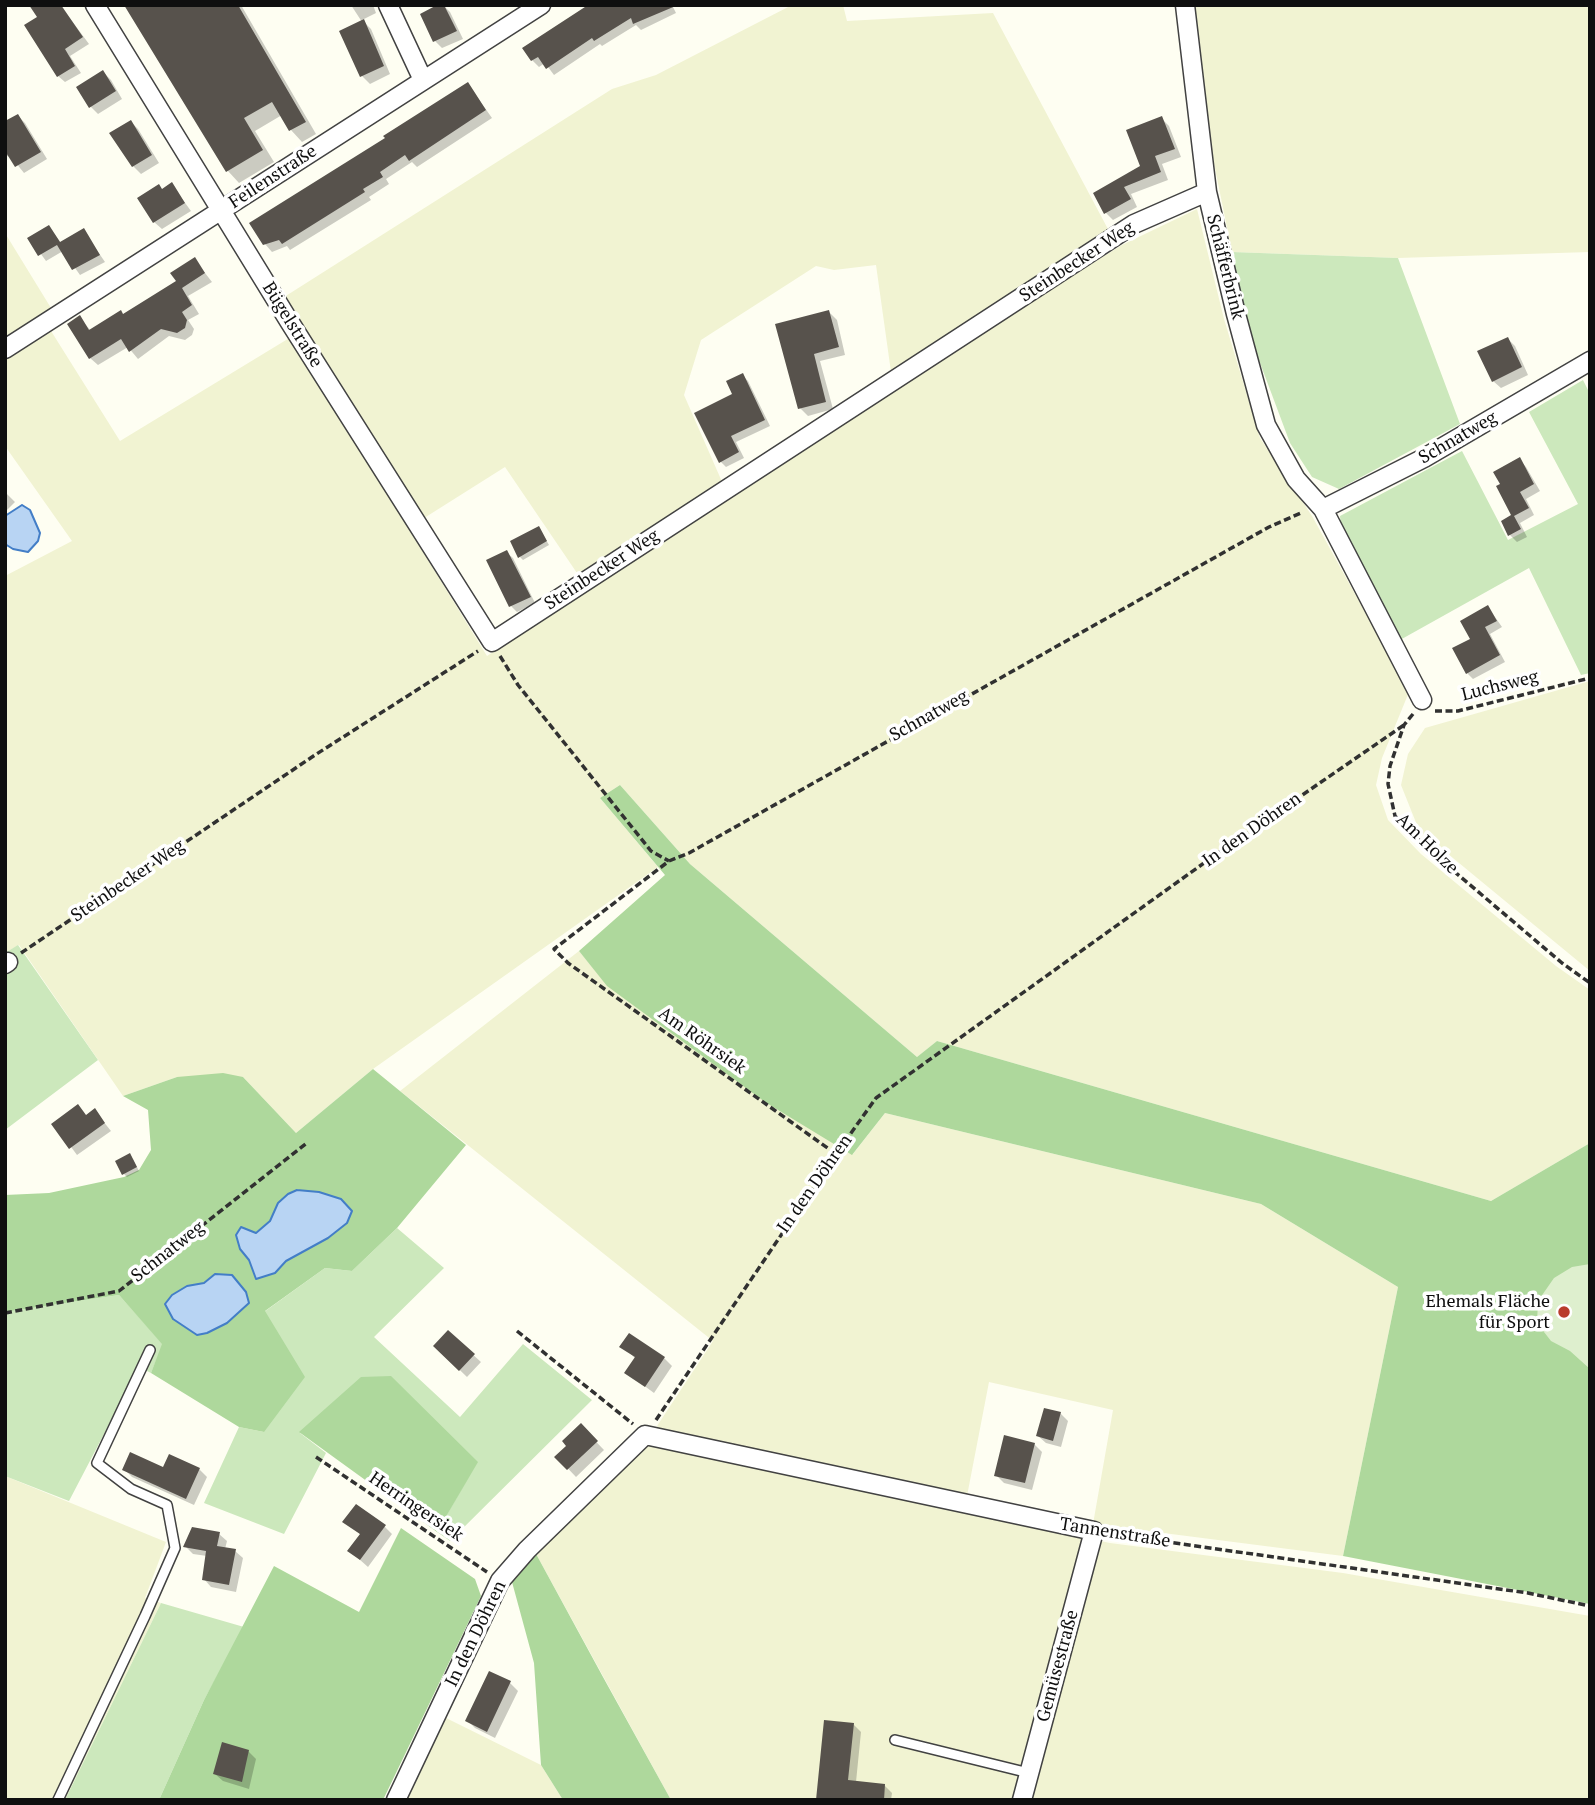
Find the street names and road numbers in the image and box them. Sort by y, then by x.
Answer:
street label: Feilenstraße [225,141,321,213]
street label: Schäfferbrink [1201,212,1249,322]
street label: Steinbecker Weg [1016,217,1138,307]
street label: Bügelstraße [257,278,327,372]
street label: Schnatweg [1415,407,1501,469]
street label: Steinbecker Weg [541,525,663,615]
street label: Luchsweg [1459,666,1541,706]
street label: Schnatweg [886,686,972,746]
street label: In den Döhren [1199,788,1305,872]
street label: Am Holze [1391,809,1463,879]
street label: Steinbecker Weg [67,835,189,927]
street label: Am Röhrsiek [654,1003,750,1079]
street label: In den Döhren [773,1131,857,1237]
street label: Schnatweg [127,1217,209,1287]
street label: Herringersiek [365,1468,467,1546]
street label: Tannenstraße [1058,1514,1172,1552]
street label: In den Döhren [441,1577,511,1691]
street label: Gemüsestraße [1033,1608,1083,1724]

